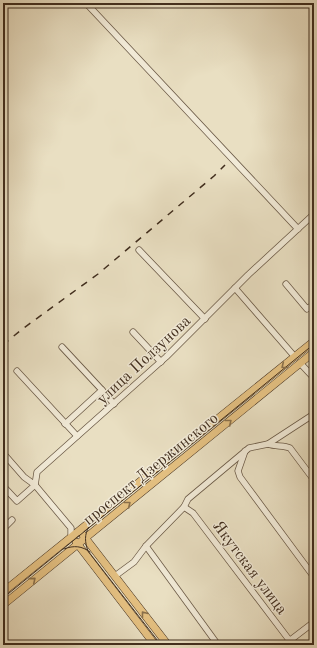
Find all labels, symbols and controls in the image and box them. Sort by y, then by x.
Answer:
street label: улица Ползунова [94,313,194,408]
one-way arrow [281,361,288,368]
street label: проспект Дзержинского [81,410,222,529]
one-way arrow [224,419,231,426]
one-way arrow [123,502,130,509]
street label: Якутская улица [209,518,290,618]
one-way arrow [28,578,36,585]
one-way arrow [142,612,149,619]

